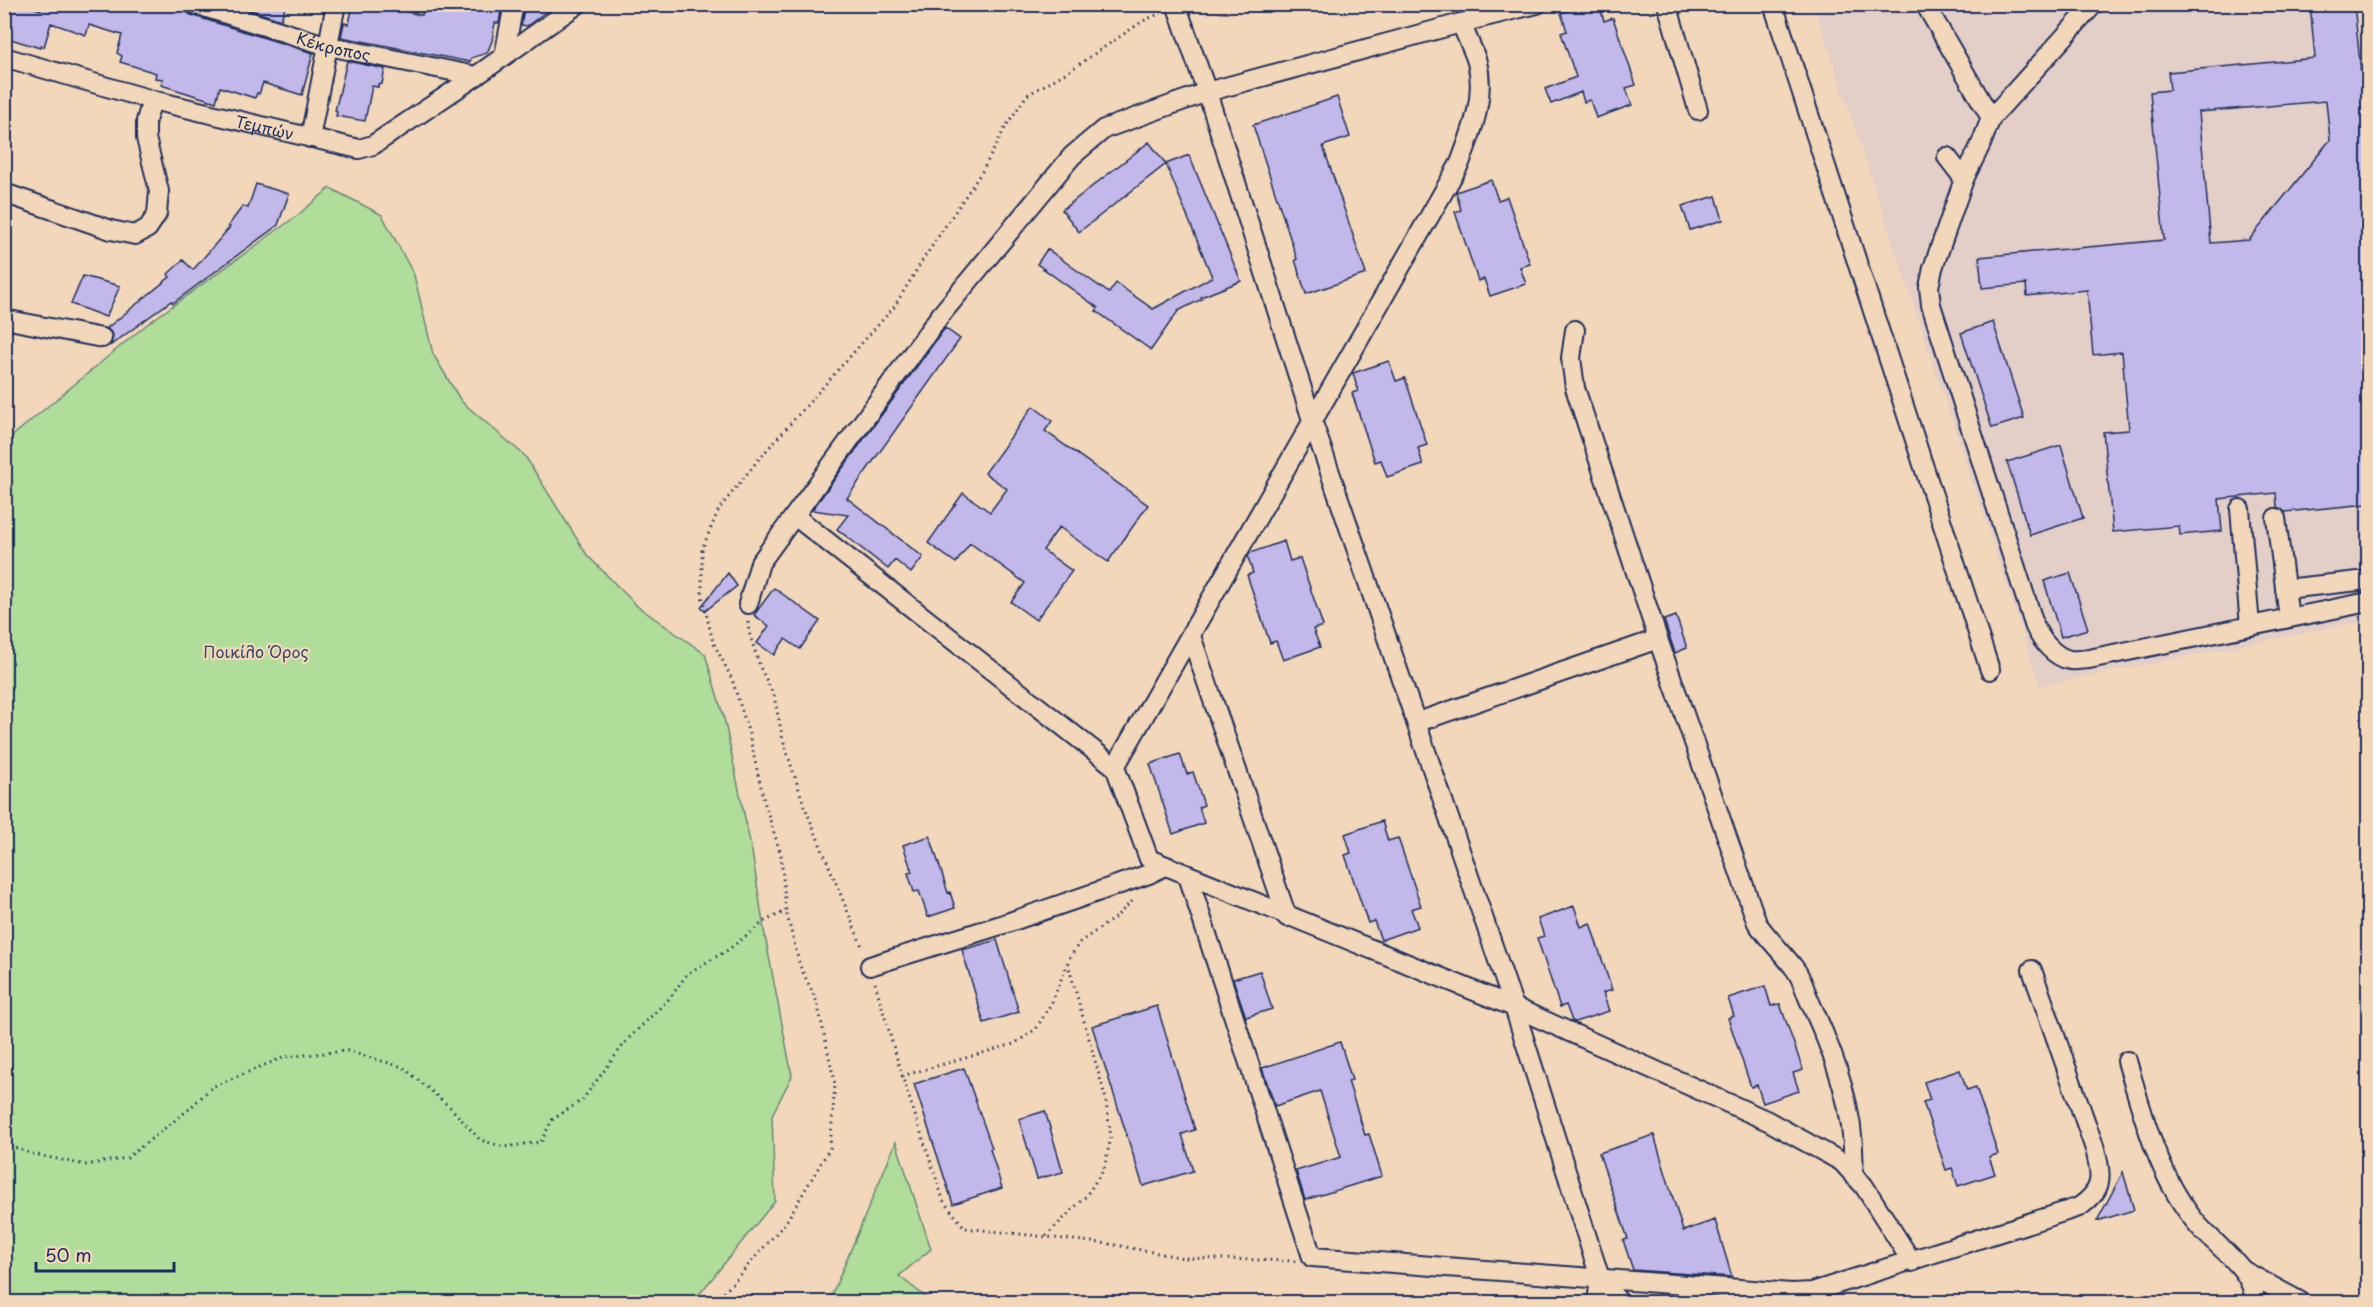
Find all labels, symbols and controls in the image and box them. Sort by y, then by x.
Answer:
street label: Κέκροπος [294,25,373,66]
street label: Τεμπών [233,108,297,145]
park label: Ποικίλο Όρος [203,639,309,663]
scale bar [36,1235,174,1273]
text: 50 m [45,1241,92,1268]

